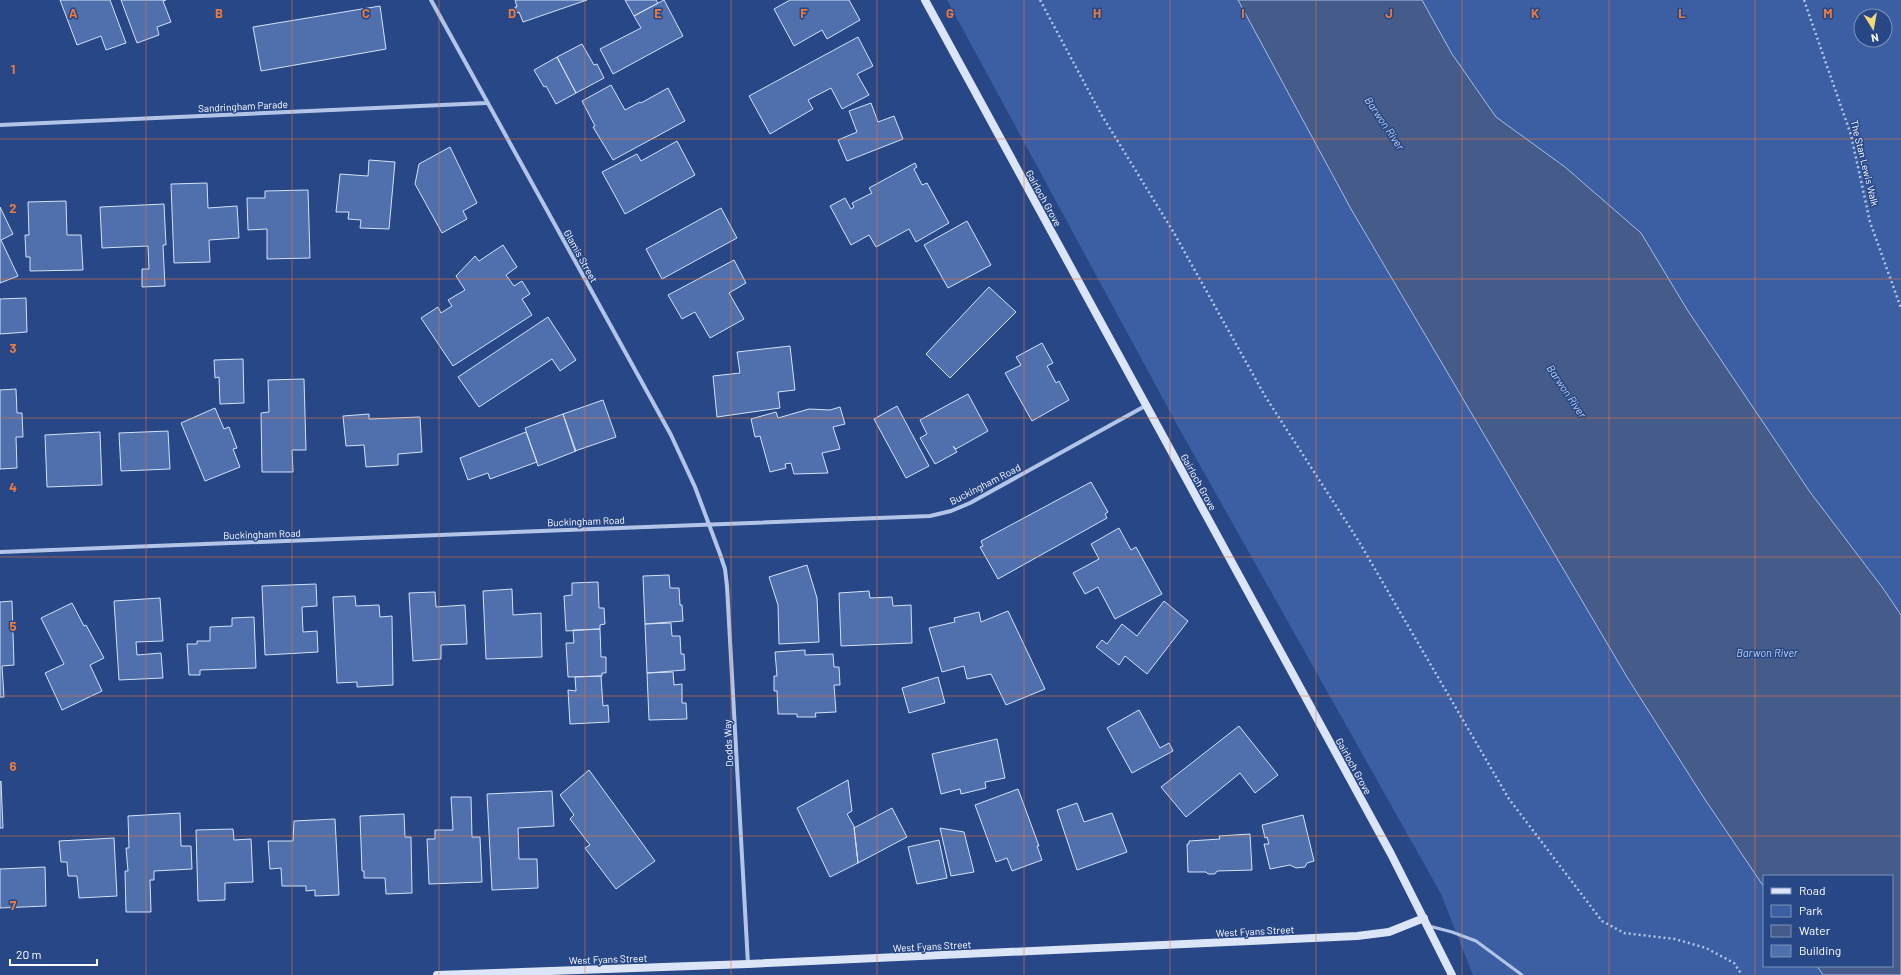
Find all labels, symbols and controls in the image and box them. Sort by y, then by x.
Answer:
text: A [69,5,78,21]
text: B [215,5,223,21]
text: C [362,5,370,21]
text: D [508,5,516,21]
text: E [654,5,662,21]
text: F [800,5,808,21]
text: G [946,5,954,21]
text: H [1093,5,1101,21]
text: I [1241,5,1245,21]
text: J [1385,5,1393,21]
text: K [1531,5,1539,21]
text: L [1678,5,1686,21]
text: M [1823,5,1833,21]
north arrow [1853,8,1893,48]
text: N [1870,31,1880,45]
text: 1 [11,61,15,77]
water label: Barwon River [1362,94,1408,153]
street label: Sandringham Parade [198,98,288,114]
street label: The Stan Lewis Walk [1848,119,1882,207]
street label: Gairloch Grove [1024,168,1064,228]
text: 2 [9,200,17,216]
street label: Glamis Street [562,228,601,285]
text: 3 [9,340,17,356]
water label: Barwon River [1544,362,1590,421]
street label: Gairloch Grove [1179,452,1219,512]
street label: Buckingham Road [948,461,1022,507]
text: 4 [9,479,17,495]
street label: Buckingham Road [547,514,625,528]
street label: Buckingham Road [223,527,301,541]
text: 5 [9,618,17,634]
water label: Barwon River [1736,646,1799,659]
street label: Dodds Way [721,719,735,767]
street label: Gairloch Grove [1334,736,1374,796]
text: 6 [10,758,17,774]
legend [1763,875,1893,967]
text: Road [1799,883,1826,897]
text: 7 [10,897,17,913]
text: Park [1799,903,1823,917]
street label: West Fyans Street [1216,923,1295,939]
text: Water [1799,923,1831,937]
street label: West Fyans Street [893,938,972,954]
scale bar [10,941,97,967]
text: Building [1799,943,1841,957]
text: 20 m [16,947,42,961]
street label: West Fyans Street [569,952,648,966]

